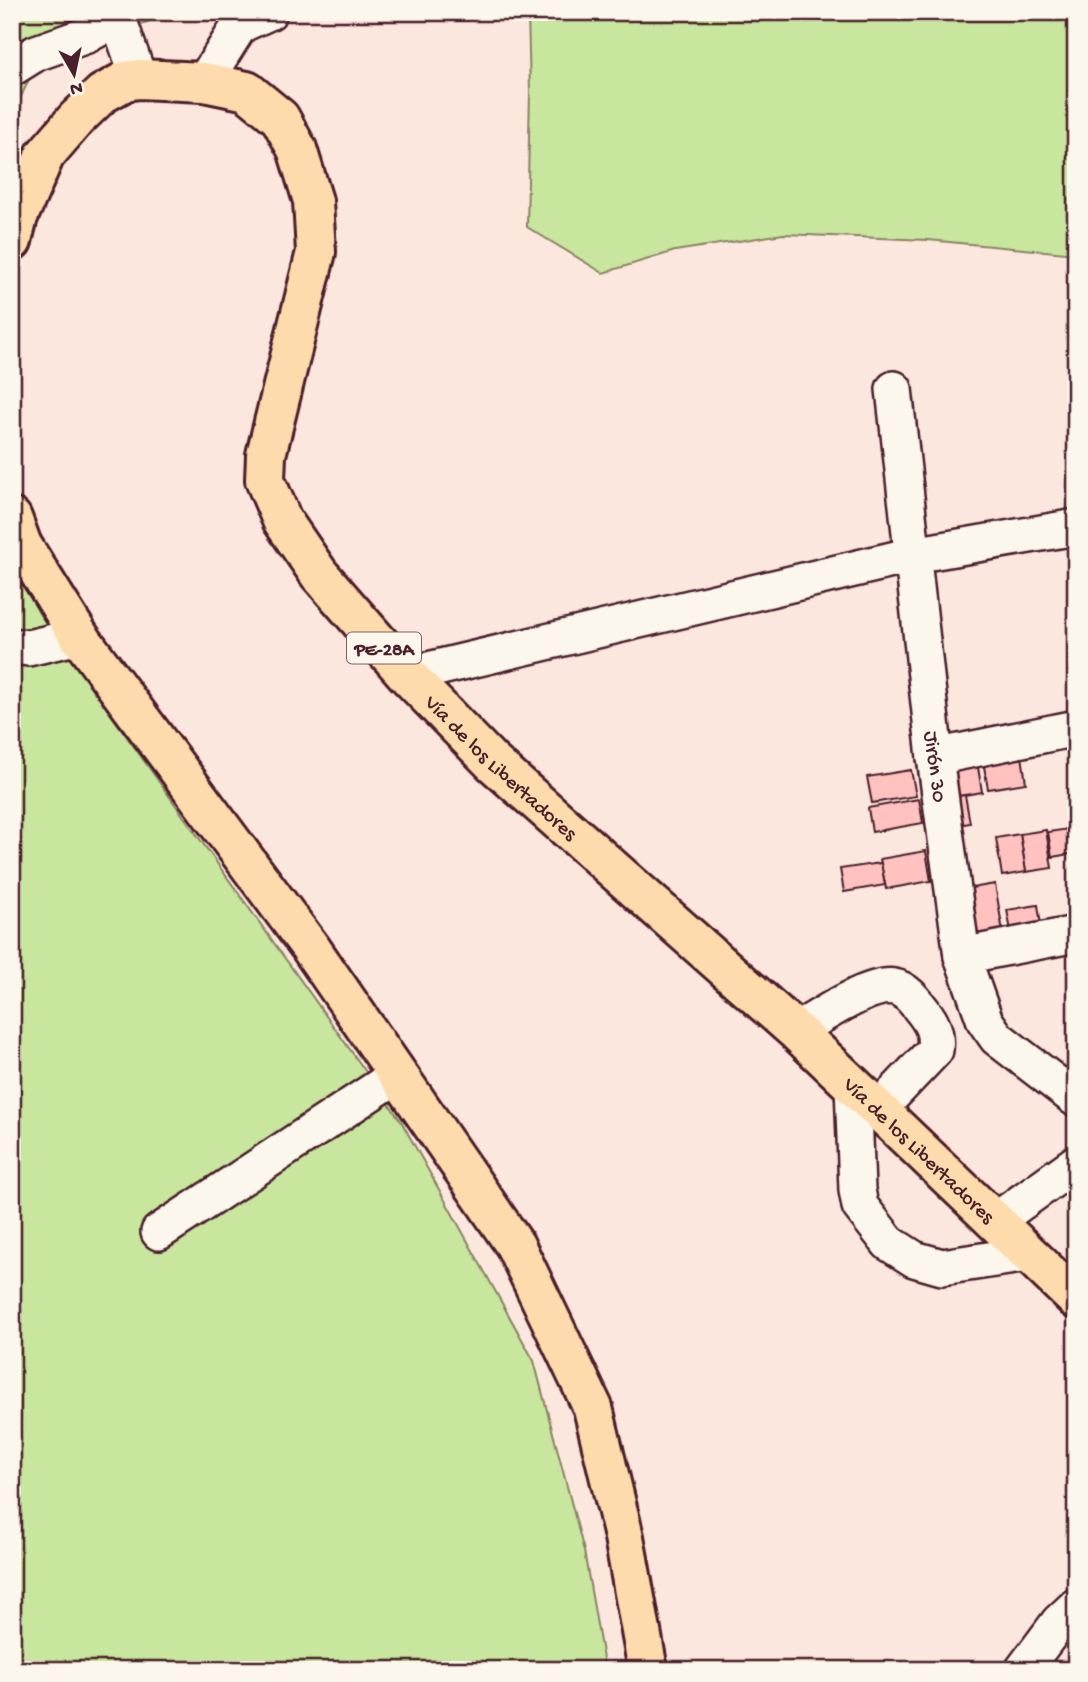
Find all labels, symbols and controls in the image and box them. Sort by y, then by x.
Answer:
north arrow [38,38,108,108]
text: N [68,75,84,100]
road number: PE-28A [347,632,421,664]
street label: Vía de los Libertadores [417,691,582,848]
street label: Jirón 30 [916,730,950,804]
street label: Vía de los Libertadores [836,1073,999,1231]

